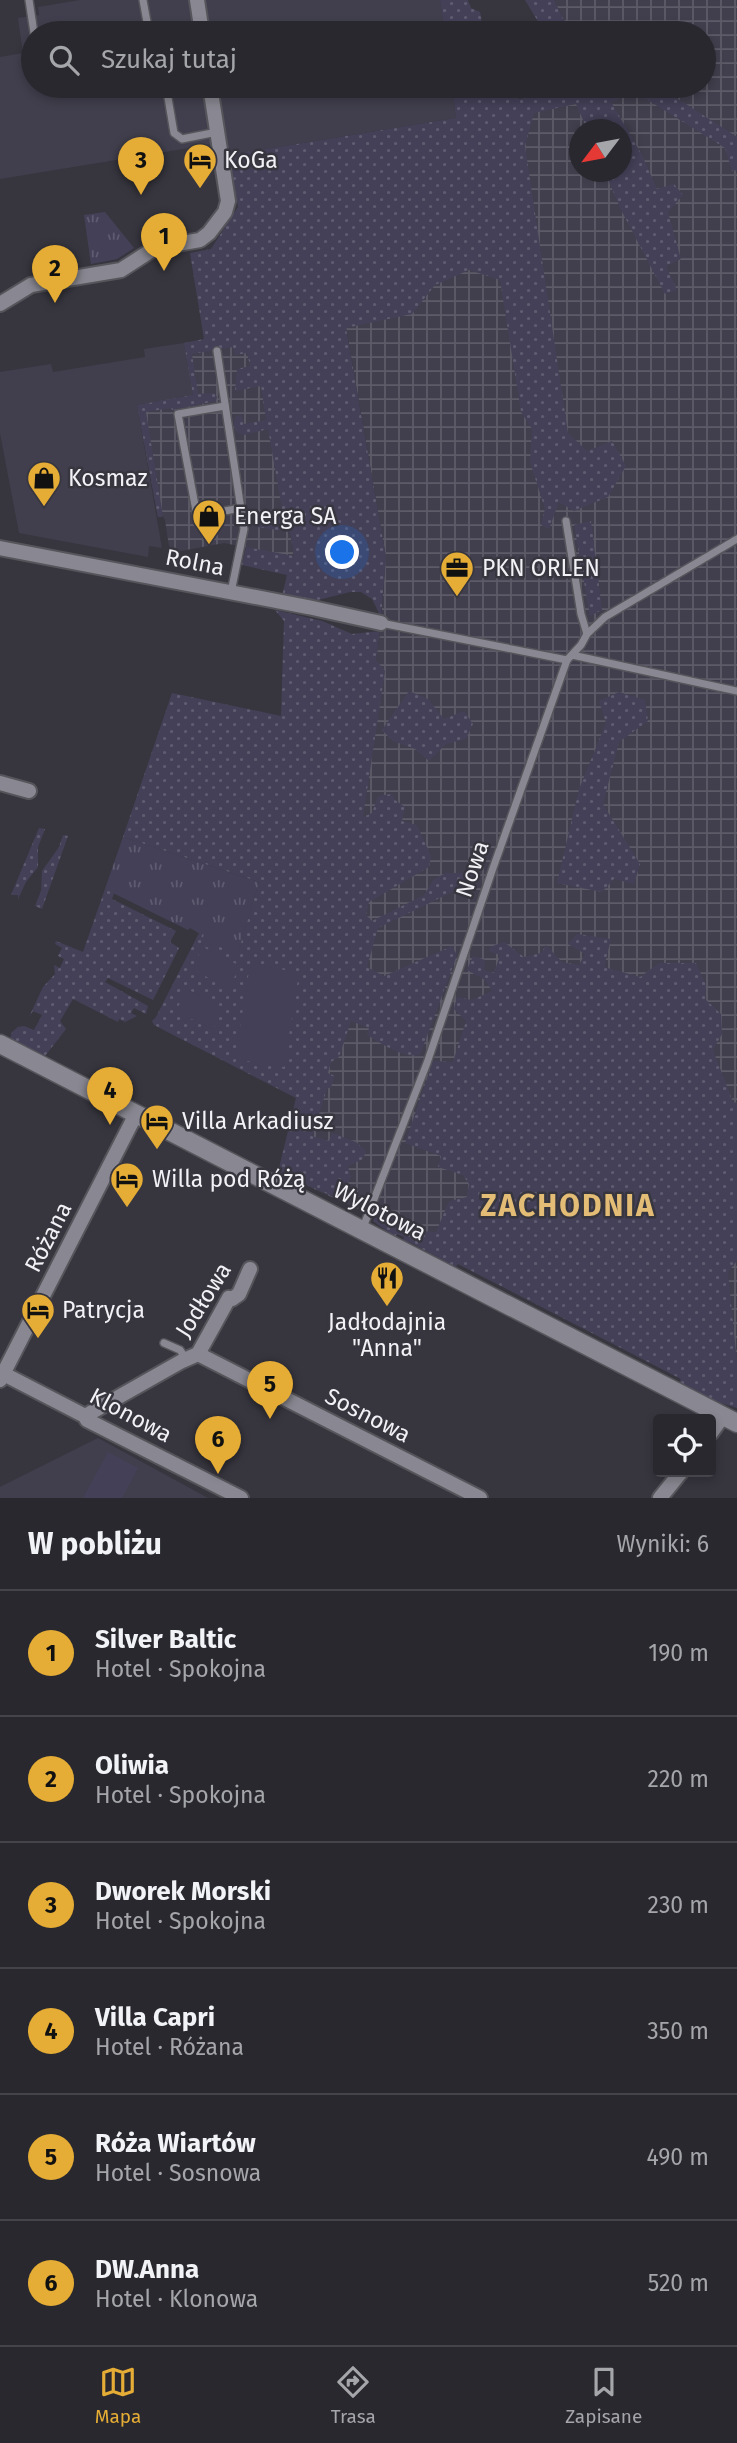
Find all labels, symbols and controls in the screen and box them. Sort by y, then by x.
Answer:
search box [21,21,716,98]
icon: search [45,41,83,79]
text: Szukaj tutaj [101,44,237,75]
north arrow [569,119,632,182]
pin: 3 [118,137,164,195]
hotel icon: KoGa [181,141,219,190]
place label: KoGa [224,146,278,174]
pin: 1 [141,213,187,271]
pin: 2 [32,245,78,303]
shop icon: Kosmaz [25,459,63,508]
place label: Kosmaz [68,464,148,492]
shop icon: Energa SA [190,497,228,546]
place label: Energa SA [234,502,337,530]
your location [325,535,359,569]
street label: Rolna [163,543,227,581]
office icon: PKN ORLEN [438,549,476,598]
place label: PKN ORLEN [482,554,600,582]
street label: Nowa [449,837,495,901]
pin: 4 [87,1067,133,1125]
hotel icon: Villa Arkadiusz [138,1102,176,1151]
place label: Villa Arkadiusz [182,1107,334,1135]
hotel icon: Willa pod Różą [108,1160,146,1209]
place label: Willa pod Różą [152,1165,305,1193]
street label: Wylotowa [329,1176,431,1246]
district label: ZACHODNIA [480,1188,656,1224]
street label: Różana [18,1197,78,1277]
street label: Jodłowa [169,1257,237,1343]
restaurant icon: Jadłodajnia "Anna" [368,1259,406,1308]
hotel icon: Patrycja [19,1291,57,1340]
place label: Patrycja [62,1296,145,1324]
place label: Jadłodajnia "Anna" [328,1308,446,1362]
pin: 5 [247,1361,293,1419]
street label: Klonowa [85,1382,177,1448]
street label: Sosnowa [320,1382,416,1448]
map controls [653,1414,716,1477]
button: locate [653,1414,716,1477]
pin: 6 [195,1416,241,1474]
text: W pobliżu [28,1526,162,1562]
text: Wyniki: 6 [617,1530,709,1558]
text: Silver Baltic [95,1624,236,1655]
text: 1 [46,1639,56,1667]
text: 190 m [648,1639,709,1667]
text: Hotel · Spokojna [95,1655,266,1683]
text: Oliwia [95,1750,169,1781]
text: 2 [45,1765,57,1793]
text: 220 m [648,1765,709,1793]
text: Hotel · Spokojna [95,1781,266,1809]
text: Dworek Morski [95,1876,271,1907]
text: 3 [45,1891,57,1919]
text: 230 m [648,1891,709,1919]
text: Hotel · Spokojna [95,1907,266,1935]
text: Villa Capri [95,2002,215,2033]
text: 4 [45,2017,58,2045]
text: 350 m [647,2017,709,2045]
text: Hotel · Różana [95,2033,244,2061]
text: Róża Wiartów [95,2128,256,2159]
text: 5 [45,2143,57,2171]
text: 490 m [647,2143,709,2171]
text: Hotel · Sosnowa [95,2159,261,2187]
text: DW.Anna [95,2254,199,2285]
text: 6 [45,2269,57,2297]
text: 520 m [648,2269,709,2297]
text: Hotel · Klonowa [95,2285,258,2313]
tab: Mapa [95,2363,141,2428]
tab: Trasa [331,2363,376,2428]
tab: Zapisane [565,2363,642,2428]

